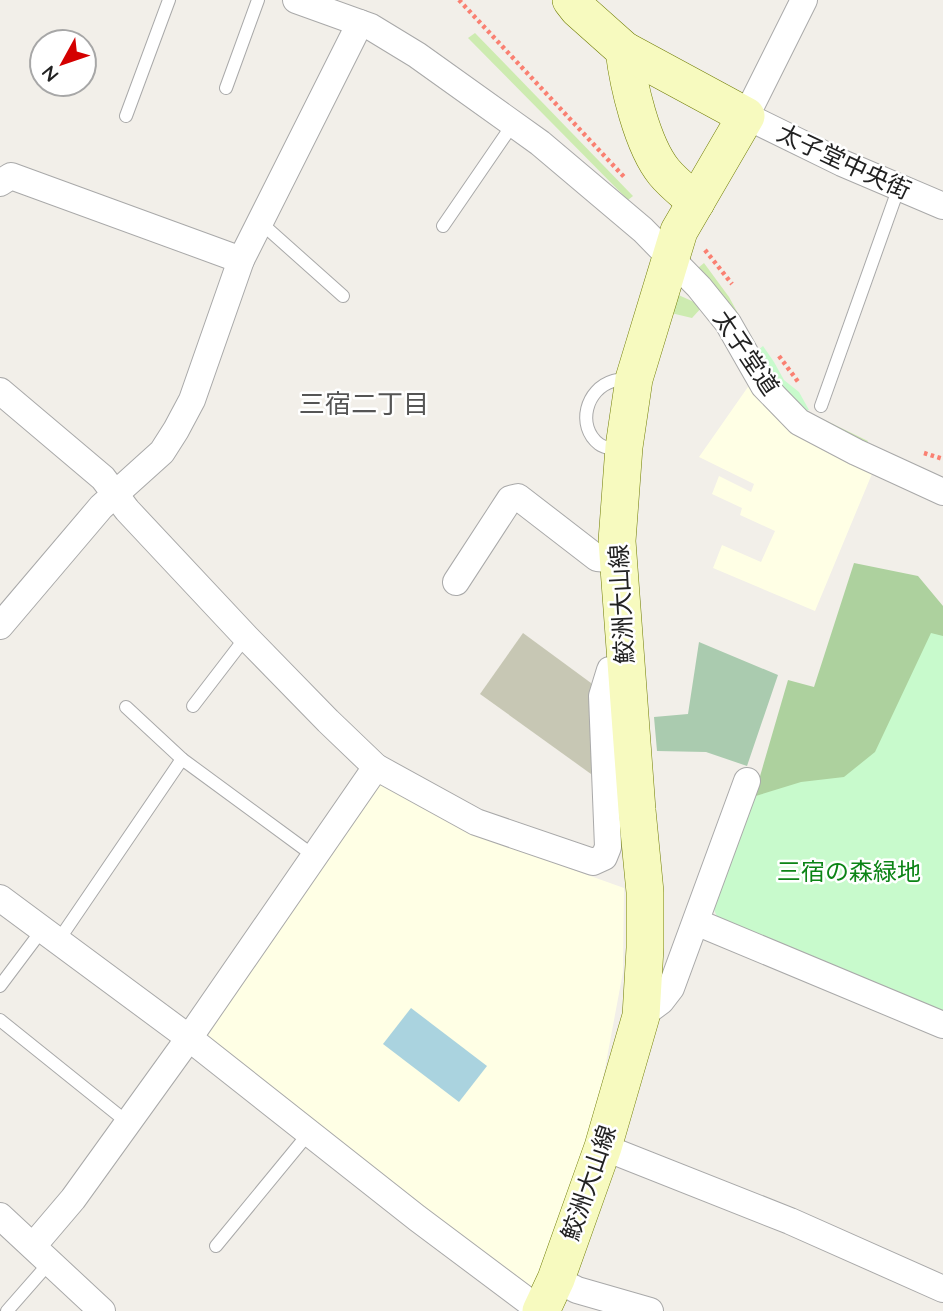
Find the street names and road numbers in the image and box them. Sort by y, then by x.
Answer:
street label: 太子堂中央街 [773,117,916,205]
street label: 太子堂道 [708,304,786,401]
street label: 鮫洲大山線 [603,543,639,665]
street label: 鮫洲大山線 [554,1121,622,1244]

